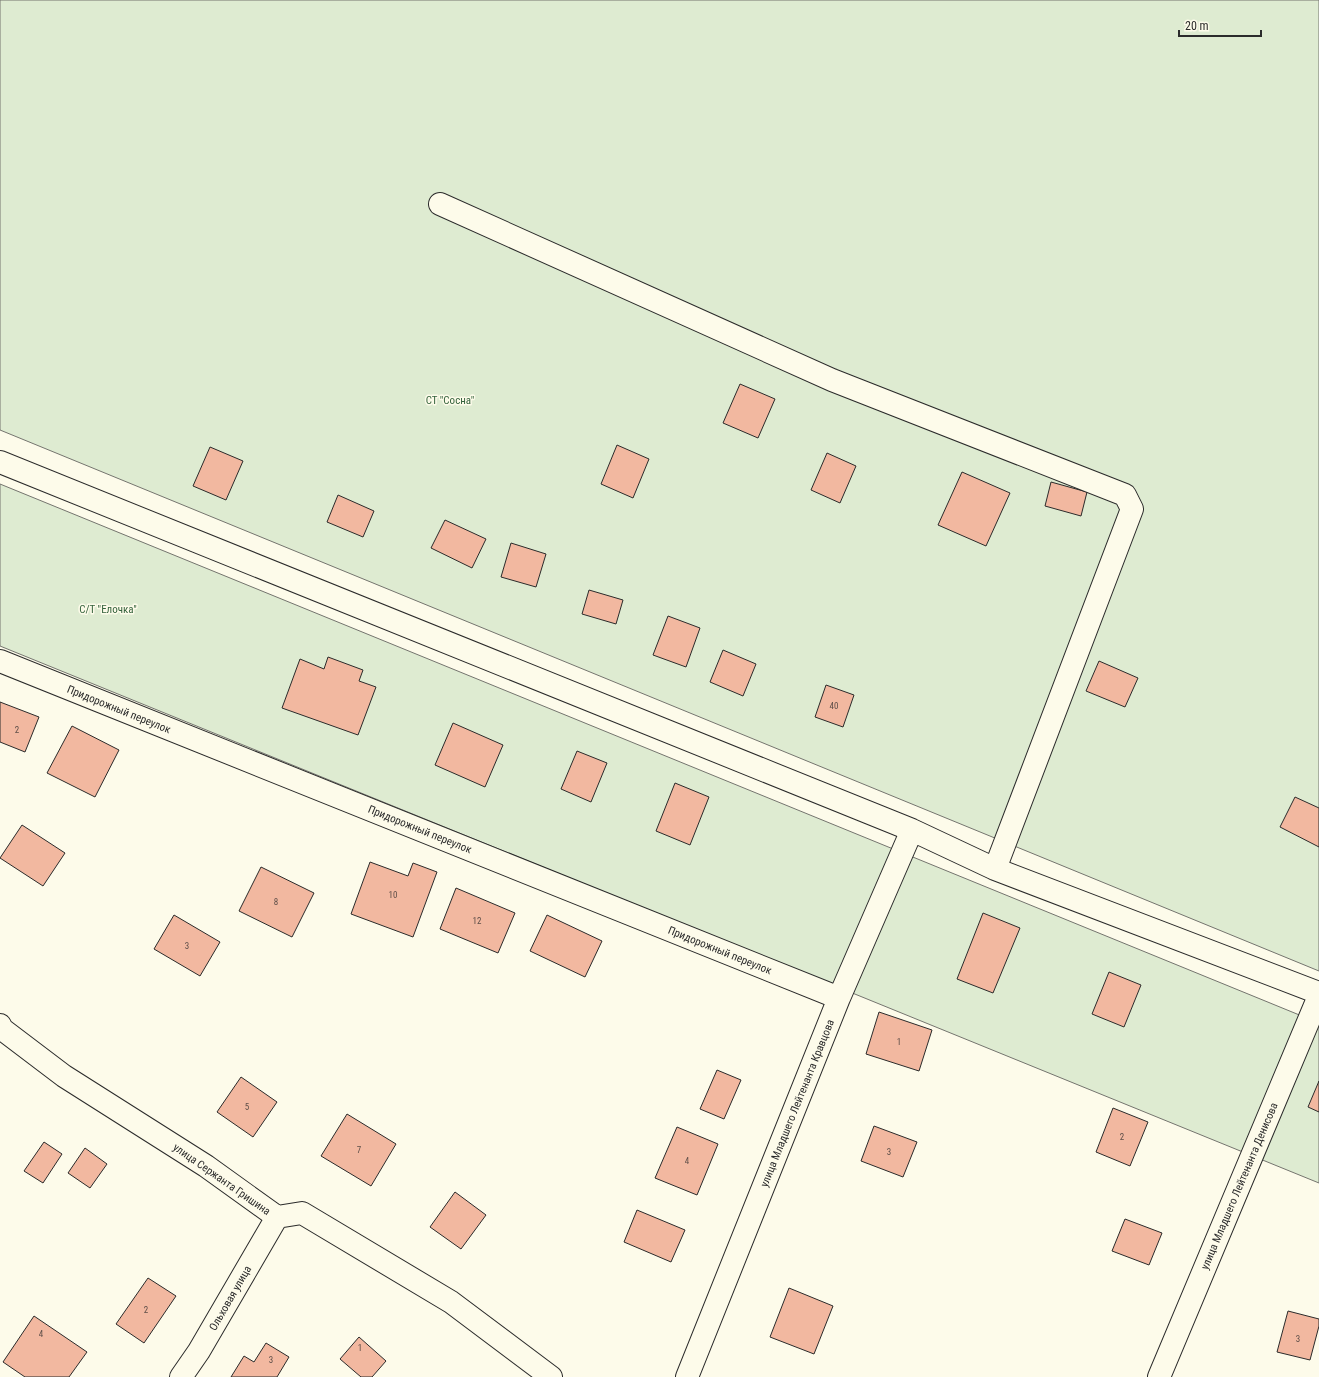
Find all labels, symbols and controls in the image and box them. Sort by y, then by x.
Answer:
scale bar [1179,12,1261,38]
text: 20 m [1185,19,1209,33]
park label: СТ "Сосна" [426,394,474,407]
park label: С/Т "Елочка" [79,603,137,616]
street label: Придорожный переулок [65,683,173,736]
house number: 40 [830,701,838,711]
house number: 2 [15,725,20,735]
street label: Придорожный переулок [366,803,474,856]
house number: 10 [389,890,397,900]
house number: 8 [274,897,278,907]
house number: 12 [473,916,482,926]
street label: Придорожный переулок [666,924,774,977]
house number: 3 [185,941,189,951]
street label: улица Младшего Лейтенанта Кравцова [758,1018,837,1189]
house number: 1 [897,1037,901,1047]
street label: улица Младшего Лейтенанта Денисова [1198,1101,1281,1272]
house number: 5 [245,1102,250,1112]
house number: 2 [1120,1132,1125,1142]
street label: улица Сержанта Гришина [170,1141,273,1218]
house number: 7 [357,1145,362,1155]
house number: 3 [887,1147,891,1157]
house number: 4 [685,1156,690,1166]
street label: Ольховая улица [207,1263,254,1333]
house number: 2 [144,1305,149,1315]
house number: 4 [39,1329,44,1339]
house number: 3 [1296,1334,1300,1344]
house number: 1 [358,1343,362,1353]
house number: 3 [269,1355,273,1365]

